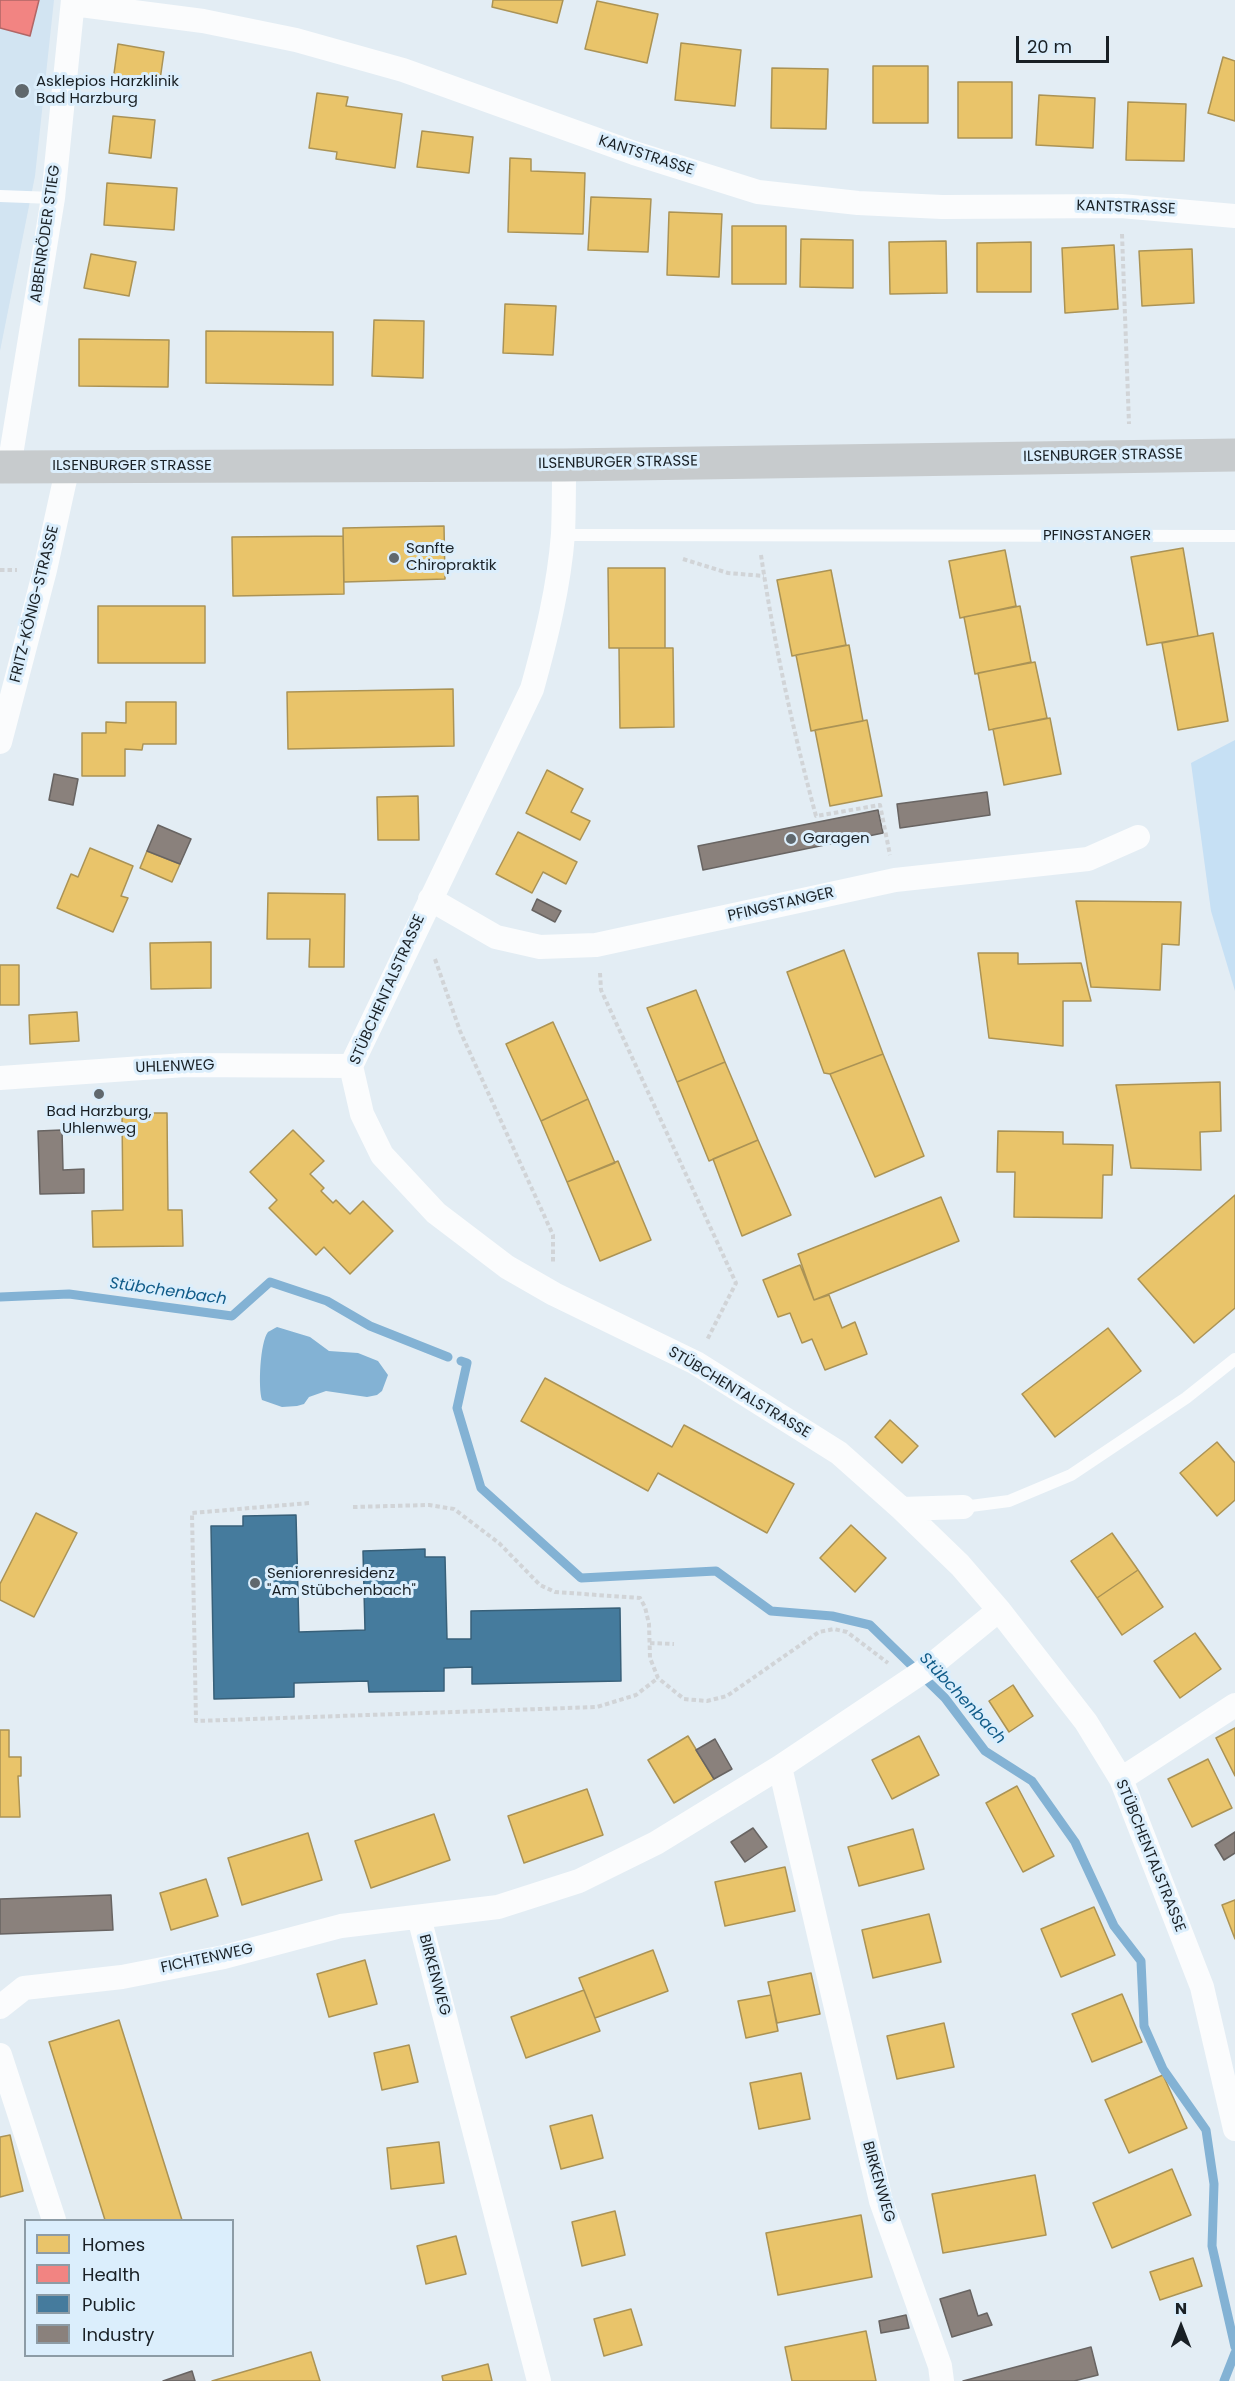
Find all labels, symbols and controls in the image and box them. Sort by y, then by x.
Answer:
scale bar [1019,24,1112,62]
text: 20 m [1027,34,1072,59]
place label: Asklepios Harzklinik Bad Harzburg [36,73,179,108]
marker: Asklepios Harzklinik Bad Harzburg [13,82,31,100]
street label: KANTSTRASSE [596,132,696,180]
street label: ABBENRÖDER STIEG [27,164,65,304]
street label: KANTSTRASSE [1076,197,1176,219]
street label: ILSENBURGER STRASSE [1023,446,1183,466]
street label: ILSENBURGER STRASSE [538,453,698,473]
street label: ILSENBURGER STRASSE [52,457,212,475]
street label: FRITZ-KÖNIG-STRASSE [7,524,63,684]
street label: PFINGSTANGER [1043,527,1151,545]
place label: Sanfte Chiropraktik [406,540,497,575]
marker: Sanfte Chiropraktik [387,551,401,565]
place label: Garagen [803,830,870,848]
marker: Garagen [784,832,798,846]
street label: PFINGSTANGER [726,884,836,926]
street label: STÜBCHENTALSTRASSE [347,912,429,1068]
street label: UHLENWEG [135,1057,215,1077]
marker: Bad Harzburg, Uhlenweg [92,1087,106,1101]
place label: Bad Harzburg, Uhlenweg [47,1103,151,1138]
water label: Stübchenbach [108,1274,228,1310]
street label: STÜBCHENTALSTRASSE [665,1343,813,1443]
place label: Seniorenresidenz "Am Stübchenbach" [267,1565,416,1600]
marker: Seniorenresidenz "Am Stübchenbach" [248,1576,262,1590]
water label: Stübchenbach [915,1649,1009,1749]
street label: STÜBCHENTALSTRASSE [1111,1777,1189,1935]
street label: BIRKENWEG [415,1932,453,2018]
street label: FICHTENWEG [159,1940,255,1978]
street label: BIRKENWEG [858,2140,898,2224]
legend [24,2219,234,2357]
text: Homes [82,2232,145,2257]
text: Health [82,2262,140,2287]
text: Public [82,2292,136,2317]
north arrow [1151,2297,1211,2357]
text: N [1175,2297,1187,2320]
text: Industry [82,2322,154,2347]

